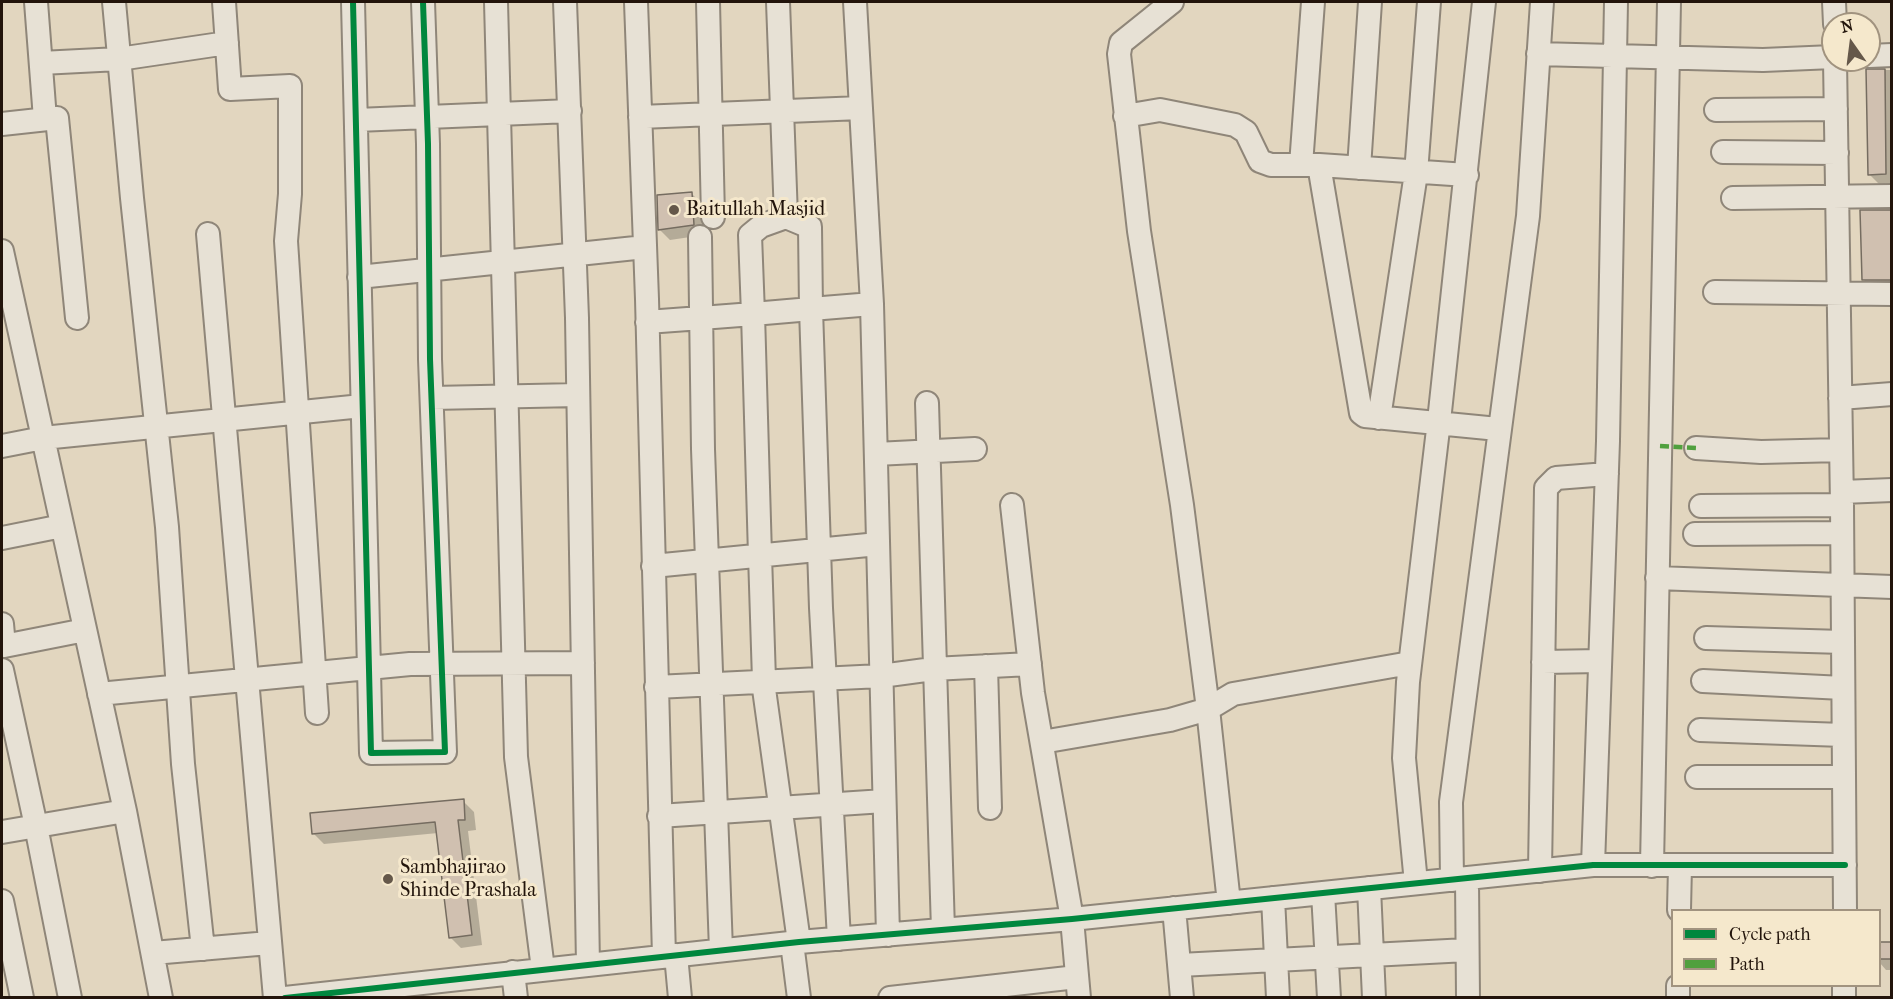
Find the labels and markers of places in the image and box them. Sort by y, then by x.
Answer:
place label: Baitullah Masjid [686,198,825,222]
marker: Baitullah Masjid [667,203,681,217]
place label: Sambhajirao Shinde Prashala [400,856,536,903]
marker: Sambhajirao Shinde Prashala [381,872,395,886]

